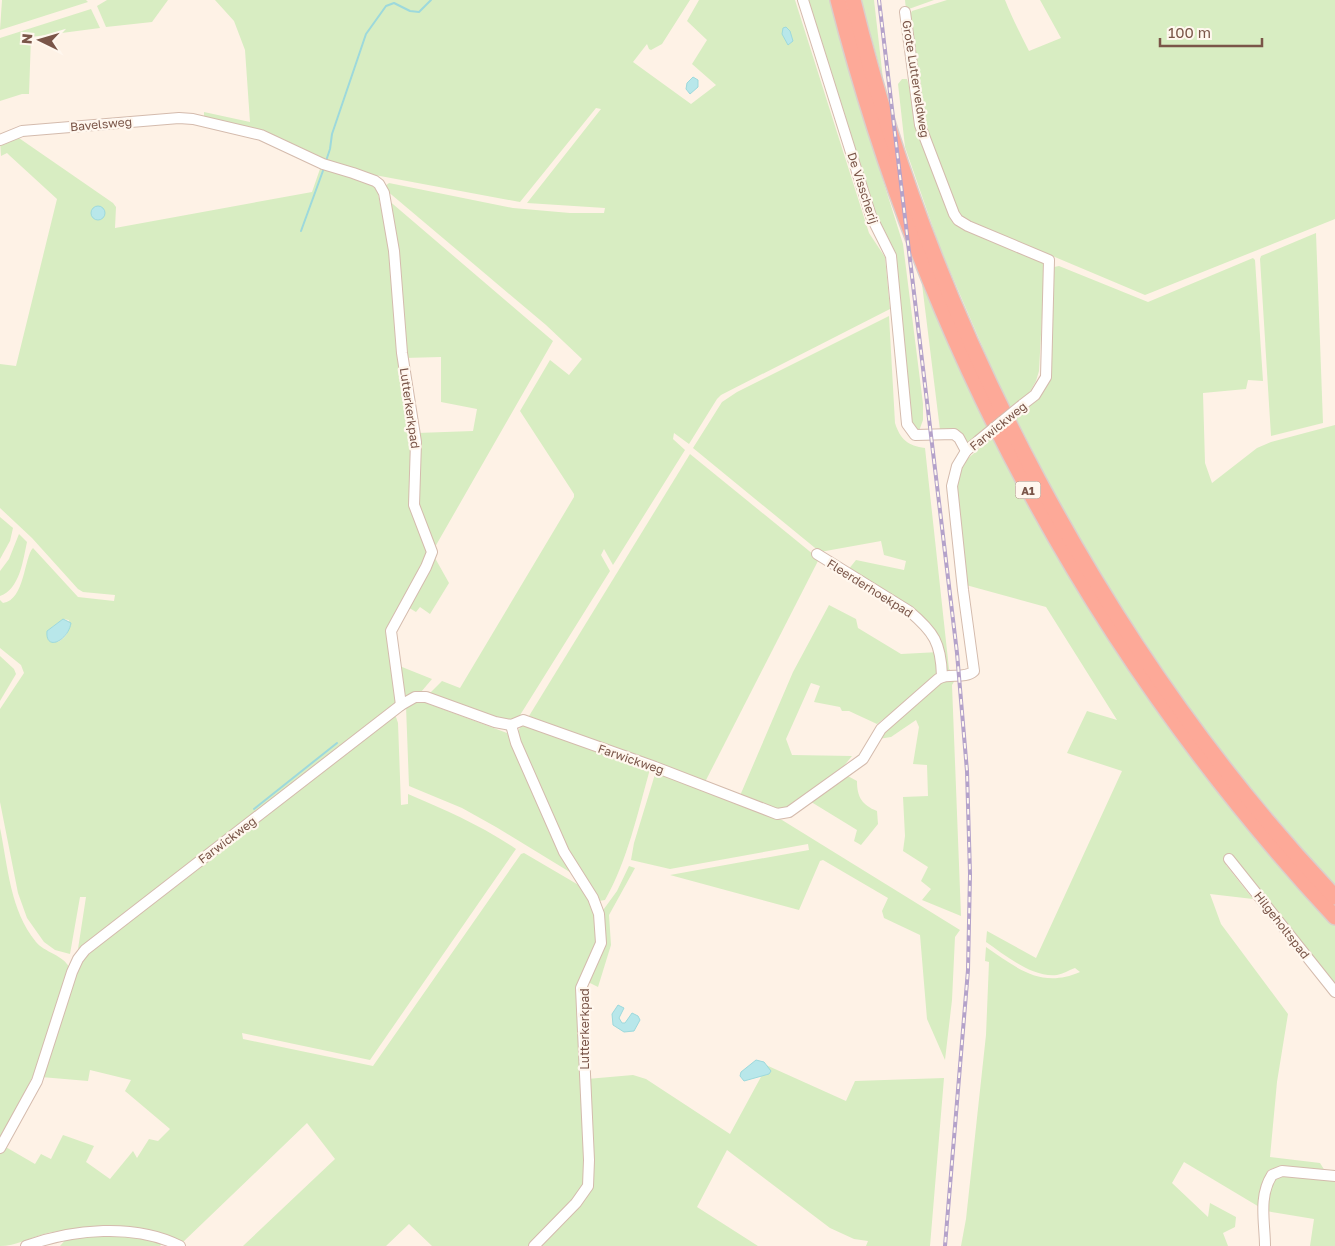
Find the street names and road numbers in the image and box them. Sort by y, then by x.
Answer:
street label: Grote Lutterveldweg [899,19,933,139]
street label: Bavelsweg [69,114,133,134]
street label: De Visscherij [844,150,882,226]
street label: Lutterkerkpad [397,367,423,449]
street label: Farwickweg [966,398,1030,454]
road number: A1 [1016,482,1040,498]
street label: Fleerderhoekpad [824,556,916,620]
street label: Farwickweg [596,741,666,777]
street label: Farwickweg [195,813,259,867]
street label: Hilgeholtspad [1251,888,1313,962]
street label: Lutterkerkpad [577,988,592,1070]

